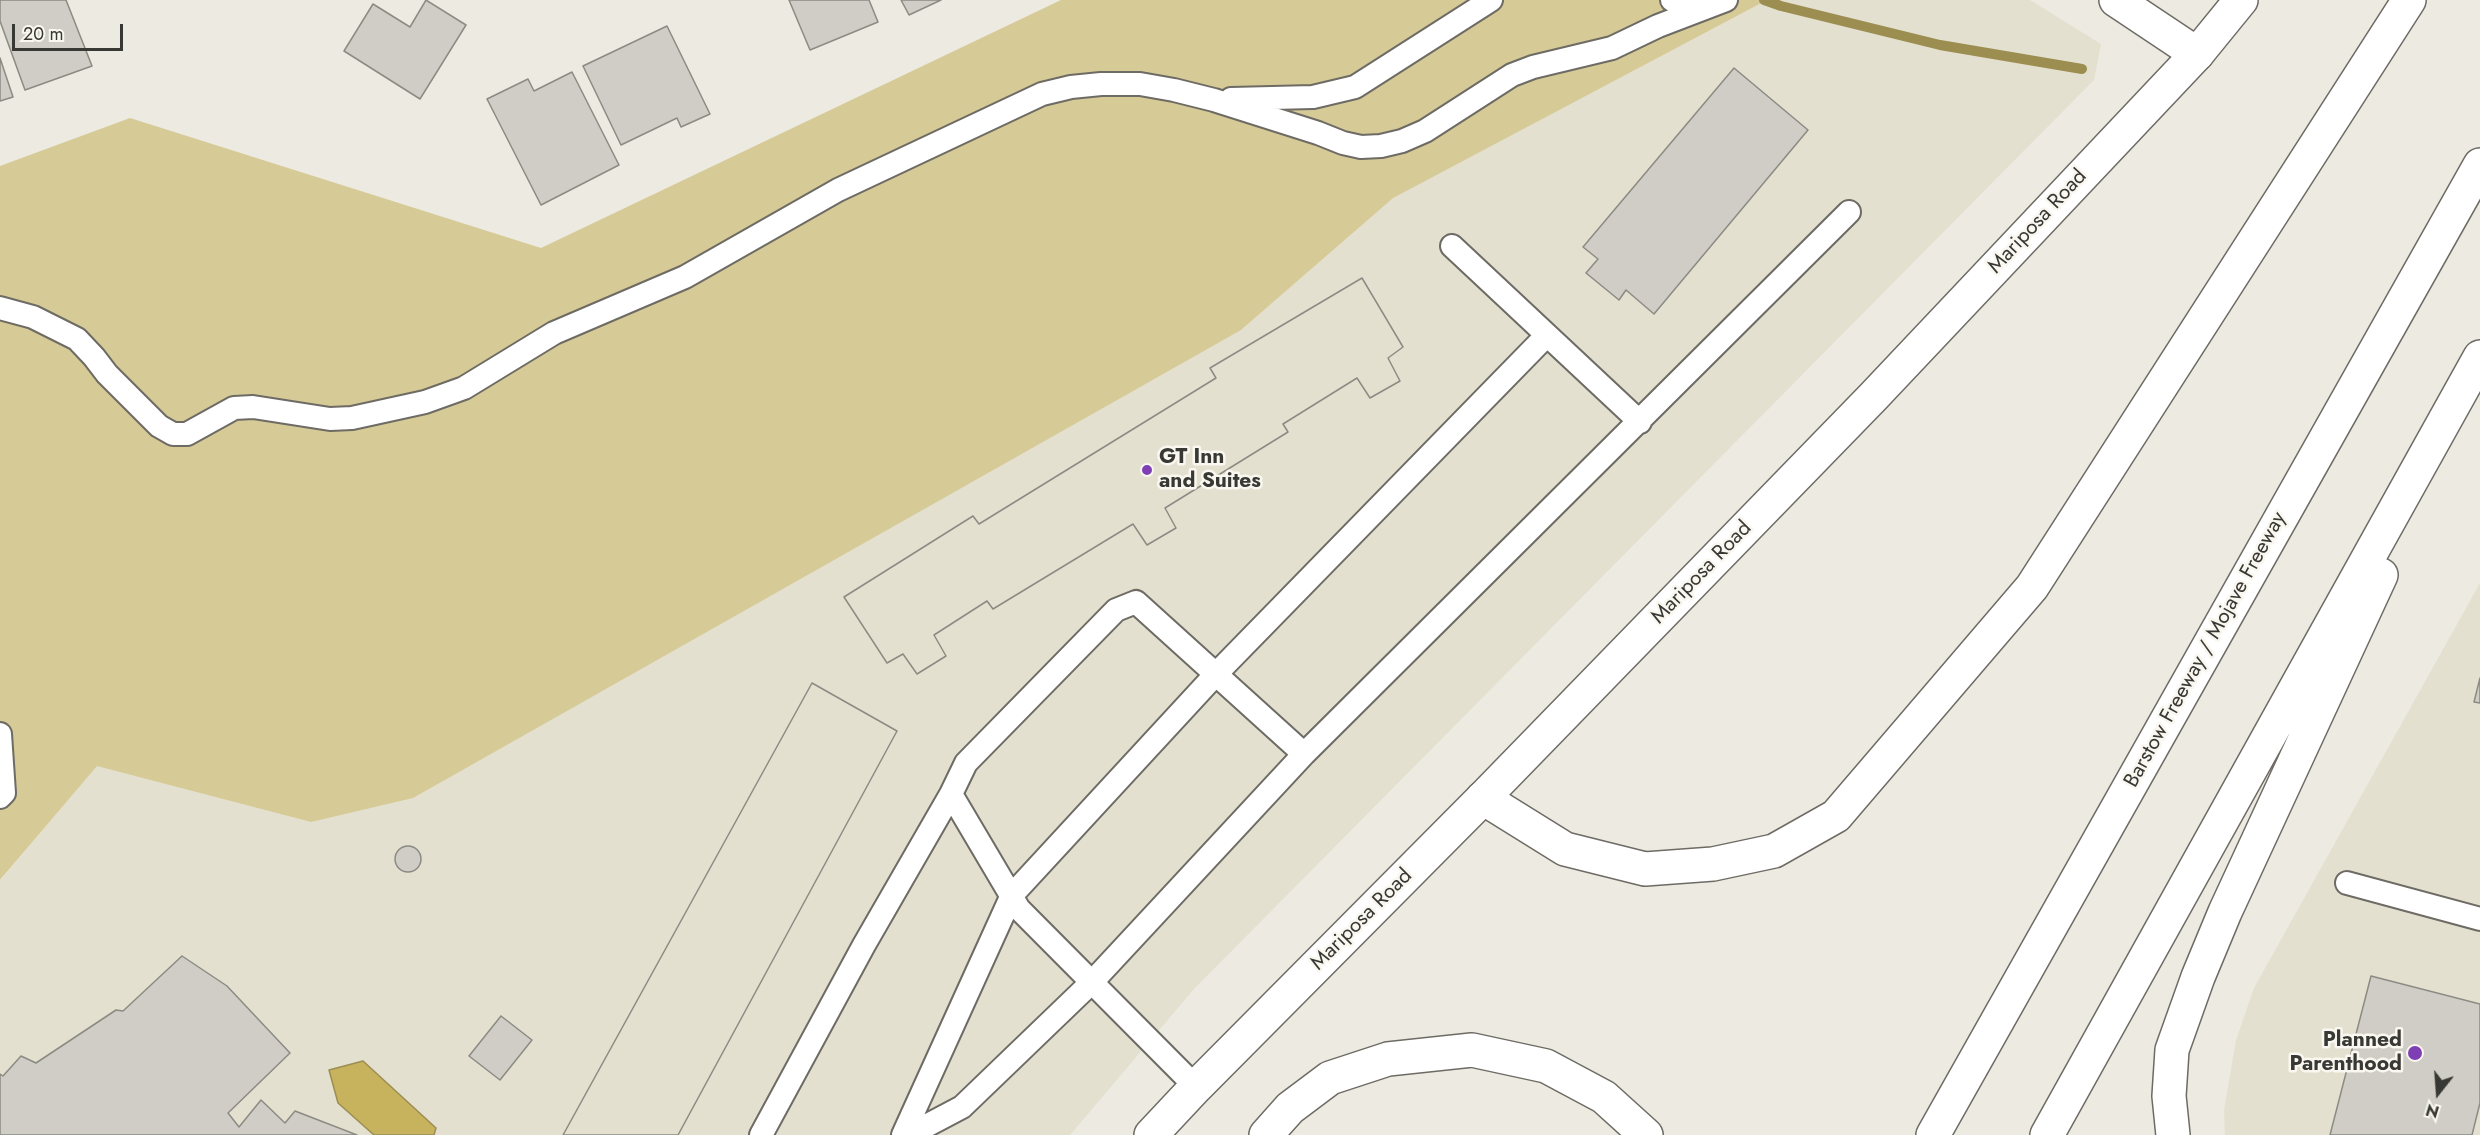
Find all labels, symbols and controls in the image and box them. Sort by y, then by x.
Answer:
scale bar [15,12,126,50]
text: 20 m [23,21,63,47]
street label: Mariposa Road [1983,165,2093,279]
place label: GT Inn and Suites [1159,445,1261,495]
marker: GT Inn and Suites [1140,463,1154,477]
street label: Barstow Freeway / Mojave Freeway [2120,508,2292,792]
street label: Mariposa Road [1647,516,1757,630]
street label: Mariposa Road [1306,864,1418,976]
place label: Planned Parenthood [2289,1028,2402,1078]
marker: Planned Parenthood [2406,1044,2424,1062]
north arrow [2408,1063,2468,1123]
text: N [2423,1098,2442,1124]

